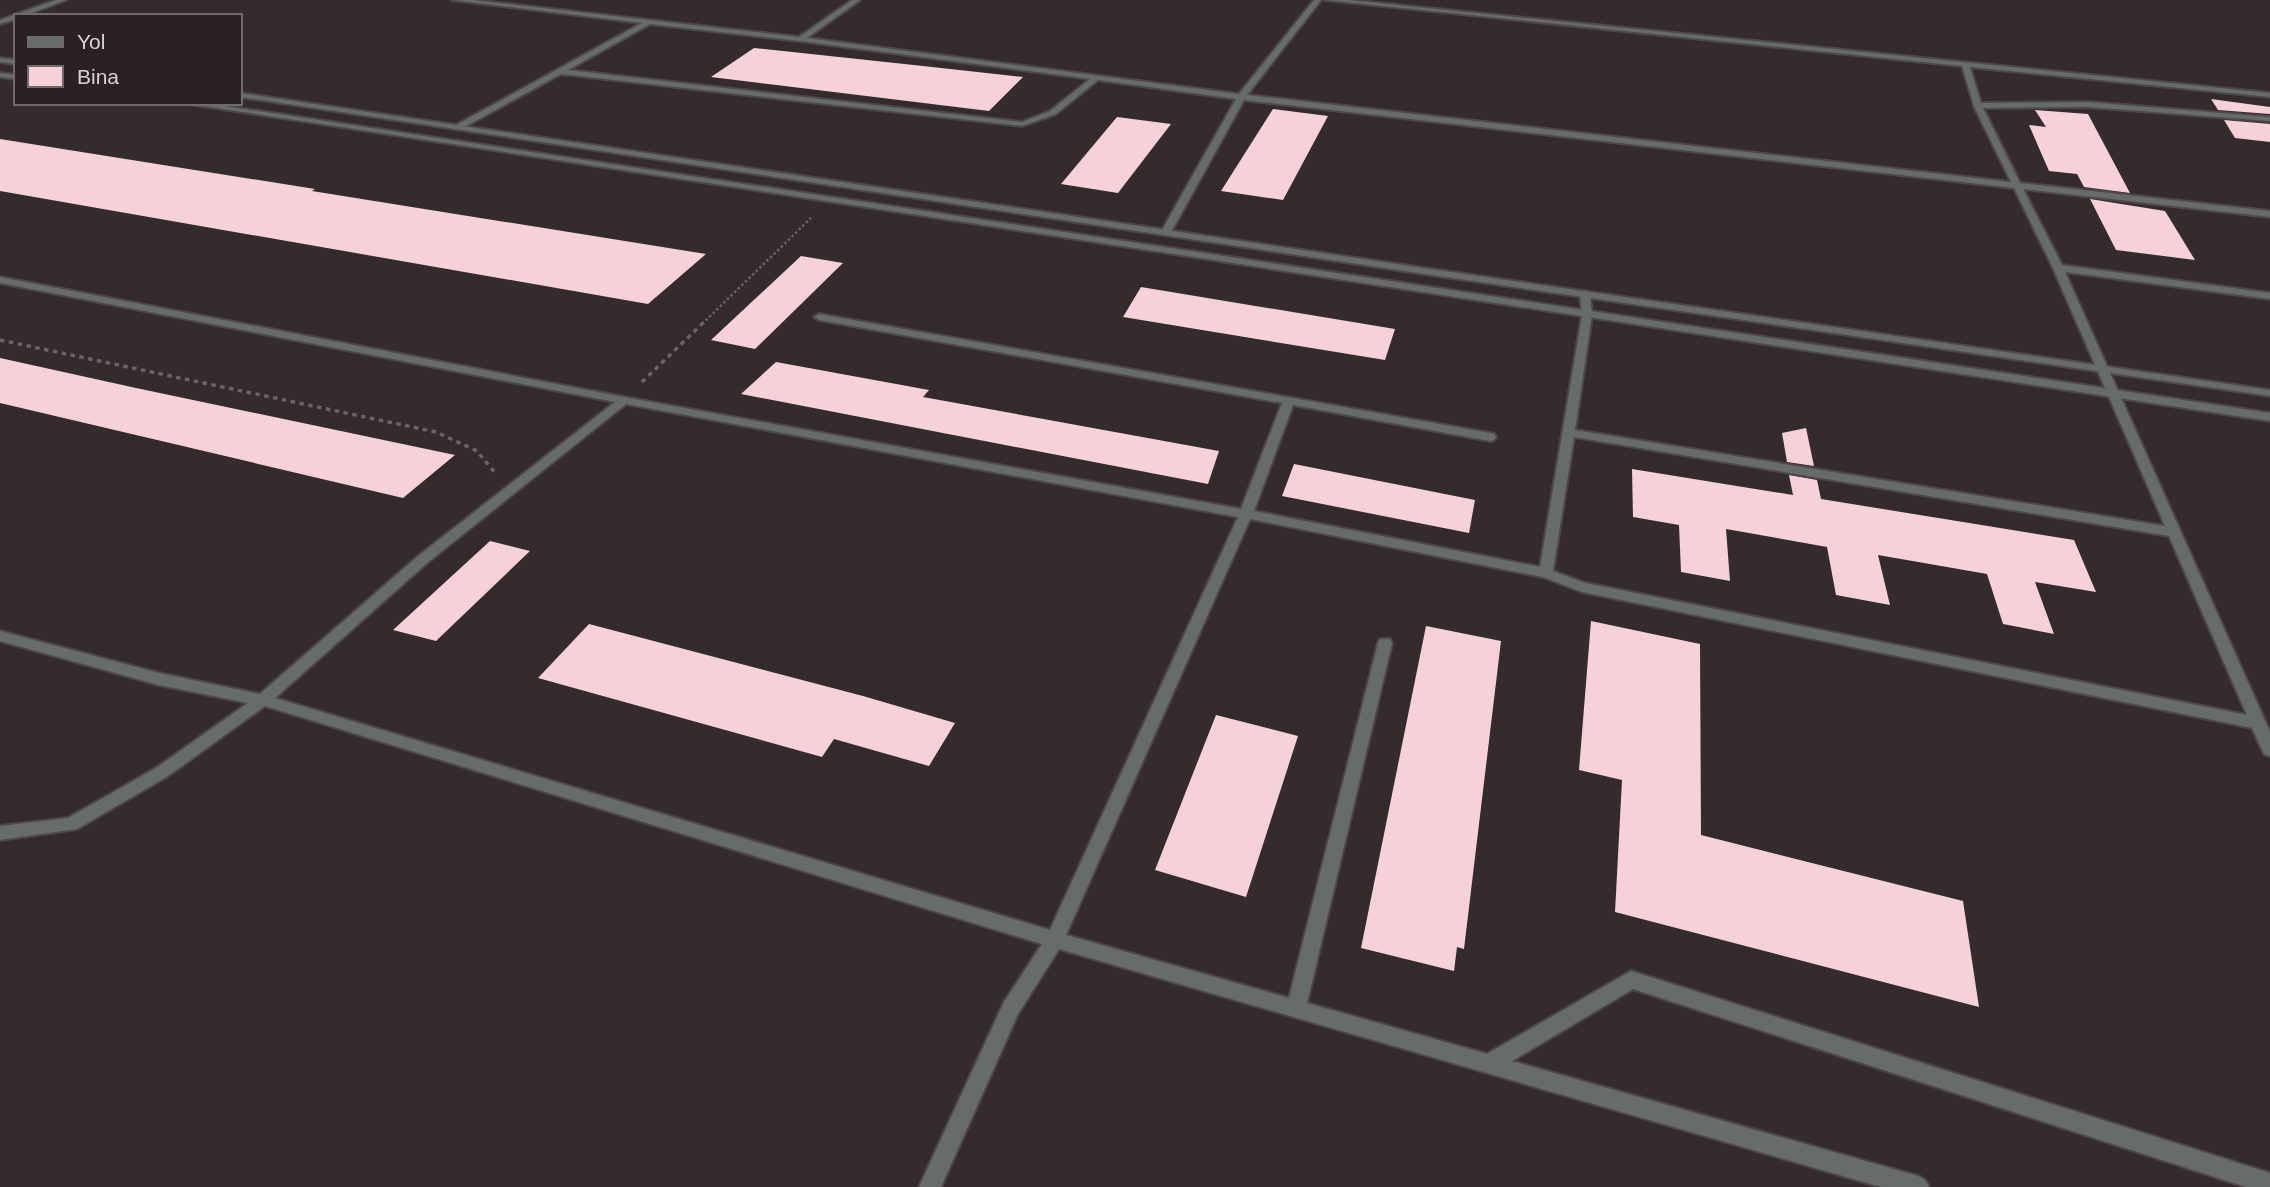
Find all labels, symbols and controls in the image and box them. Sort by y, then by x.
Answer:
legend [14,14,242,105]
text: Yol [77,30,105,53]
text: Bina [77,65,119,88]

